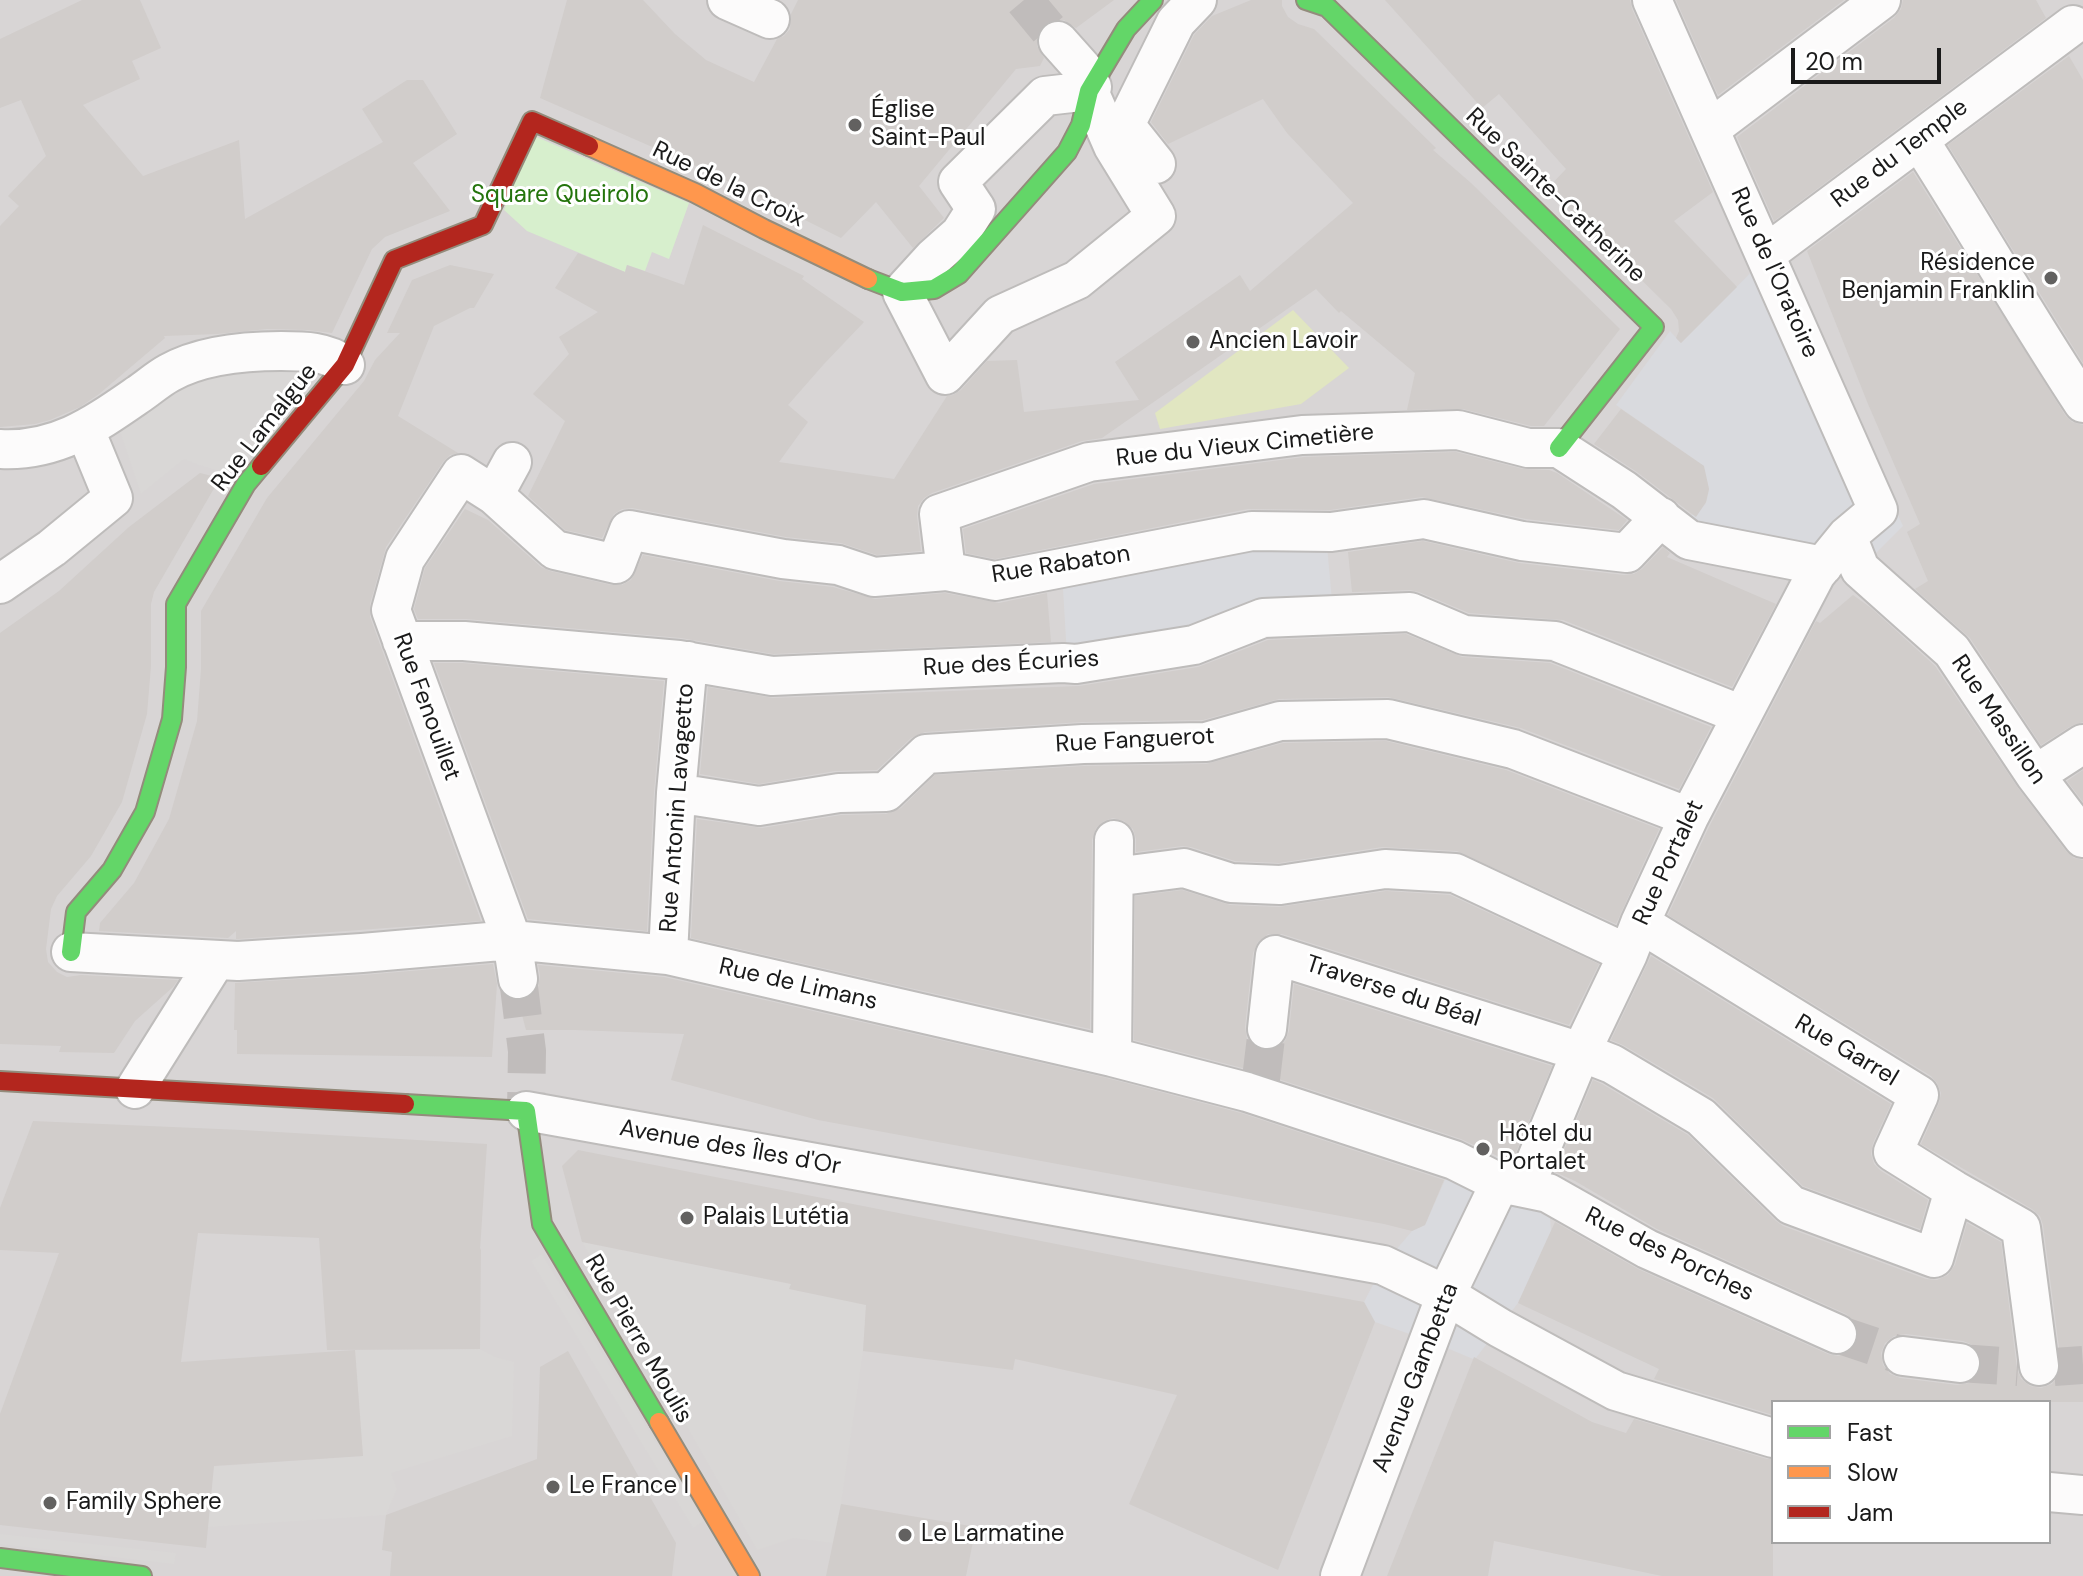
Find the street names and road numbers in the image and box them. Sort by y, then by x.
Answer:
street label: Rue du Temple [1826,93,1974,215]
street label: Rue Sainte-Catherine [1459,103,1651,289]
street label: Rue de la Croix [647,136,809,234]
street label: Rue de l'Oratoire [1724,183,1824,363]
street label: Rue Lamalgue [206,358,324,498]
street label: Rue du Vieux Cimetière [1115,418,1375,474]
street label: Rue Rabaton [990,540,1132,590]
street label: Rue Fenouillet [386,629,466,785]
street label: Rue des Écuries [922,645,1100,683]
street label: Rue Massillon [1944,650,2052,790]
street label: Rue Antonin Lavagetto [655,682,701,934]
street label: Rue Fanguerot [1055,722,1215,760]
street label: Rue Portalet [1627,796,1711,930]
street label: Traverse du Béal [1302,950,1484,1034]
street label: Rue de Limans [716,953,880,1017]
street label: Rue Garrel [1789,1009,1903,1093]
street label: Avenue des Îles d'Or [617,1114,843,1182]
street label: Rue des Porches [1580,1202,1758,1308]
street label: Rue Pierre Moulis [578,1250,698,1428]
street label: Avenue Gambetta [1367,1279,1465,1477]

